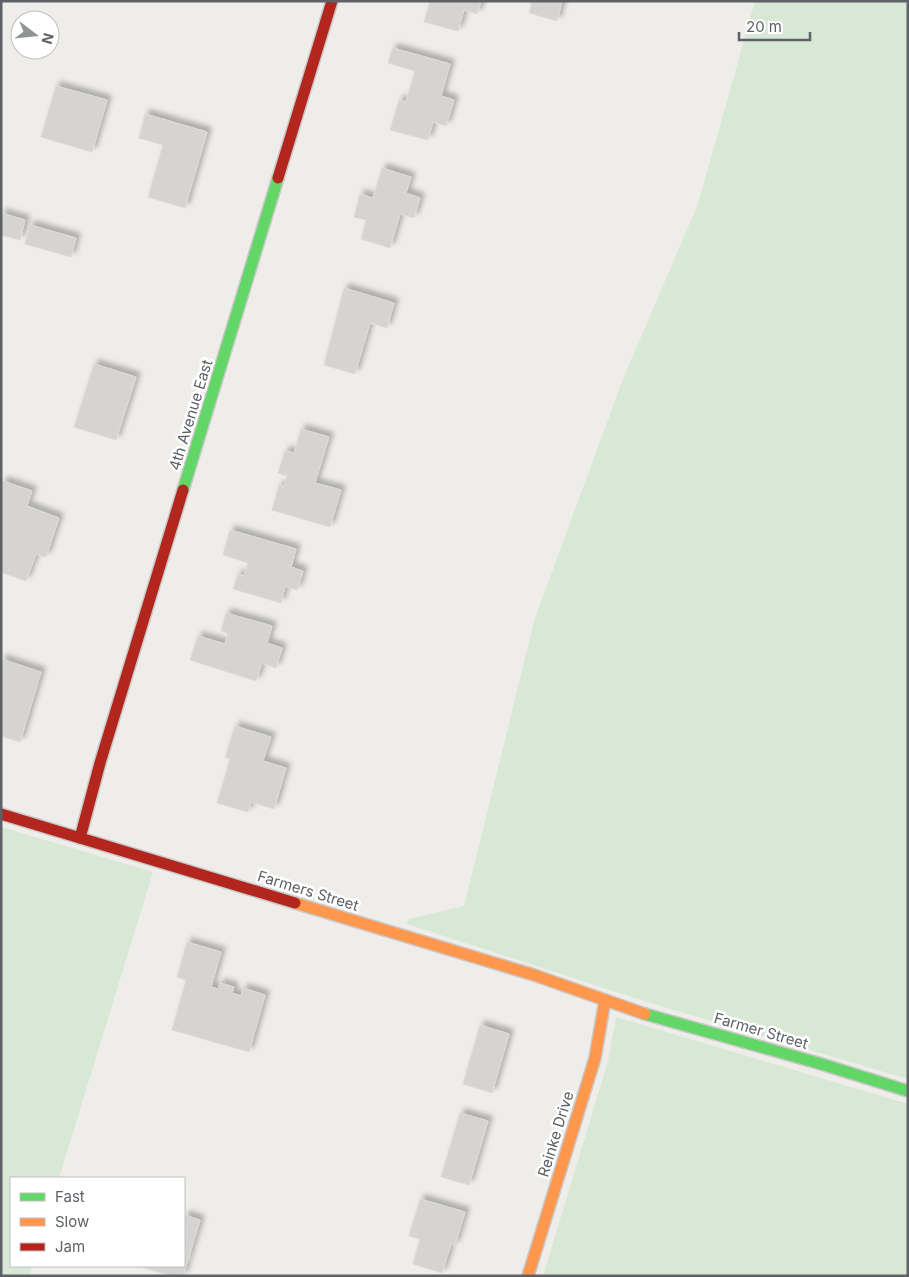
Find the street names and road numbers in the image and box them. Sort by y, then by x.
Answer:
street label: 4th Avenue East [165,357,216,473]
street label: Farmers Street [255,866,361,915]
street label: Farmer Street [712,1008,810,1053]
street label: Reinke Drive [533,1089,578,1179]

